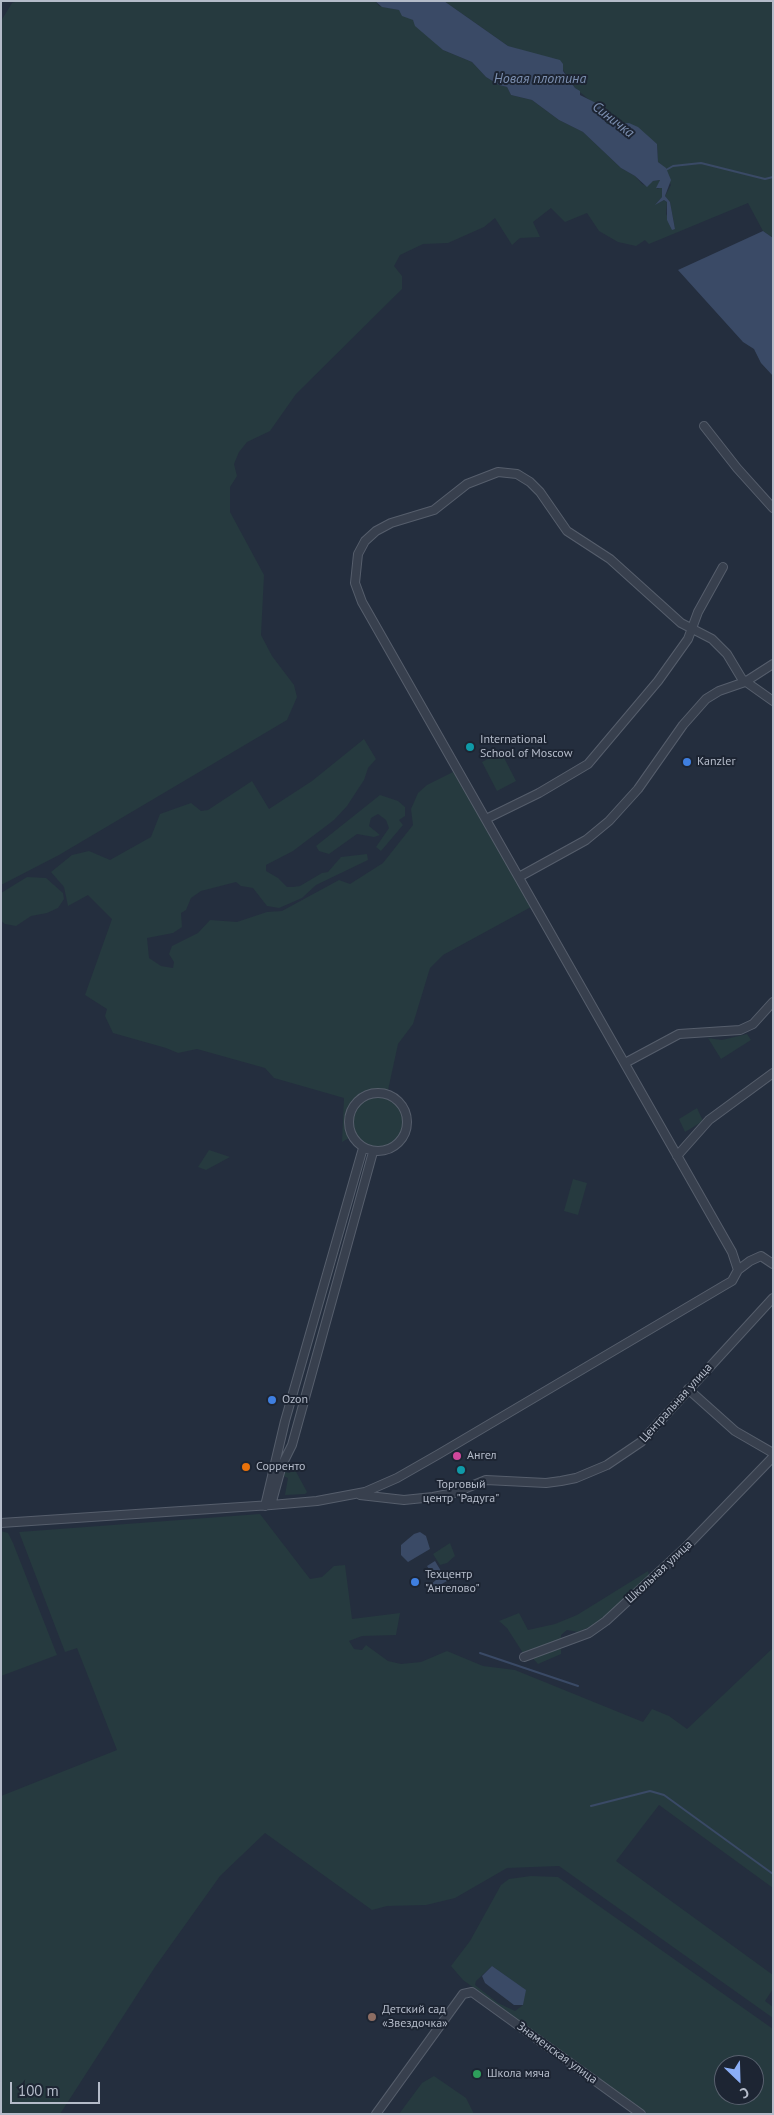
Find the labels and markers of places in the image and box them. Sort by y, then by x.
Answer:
place label: International School of Moscow [480,733,572,761]
marker: International School of Moscow [464,741,476,753]
place label: Kanzler [697,755,736,769]
marker: Kanzler [681,756,693,768]
place label: Ozon [282,1393,308,1407]
marker: Ozon [266,1394,278,1406]
place label: Ангел [467,1449,497,1463]
marker: Ангел [451,1450,463,1462]
place label: Сорренто [256,1460,305,1474]
marker: Сорренто [240,1461,252,1473]
marker: Торговый центр "Радуга" [455,1464,467,1476]
place label: Торговый центр "Радуга" [423,1478,499,1506]
place label: Техцентр "Ангелово" [425,1568,479,1596]
marker: Техцентр "Ангелово" [409,1576,421,1588]
place label: Детский сад «Звездочка» [382,2003,448,2031]
marker: Детский сад «Звездочка» [366,2011,378,2023]
place label: Школа мяча [487,2067,550,2081]
marker: Школа мяча [471,2068,483,2080]

